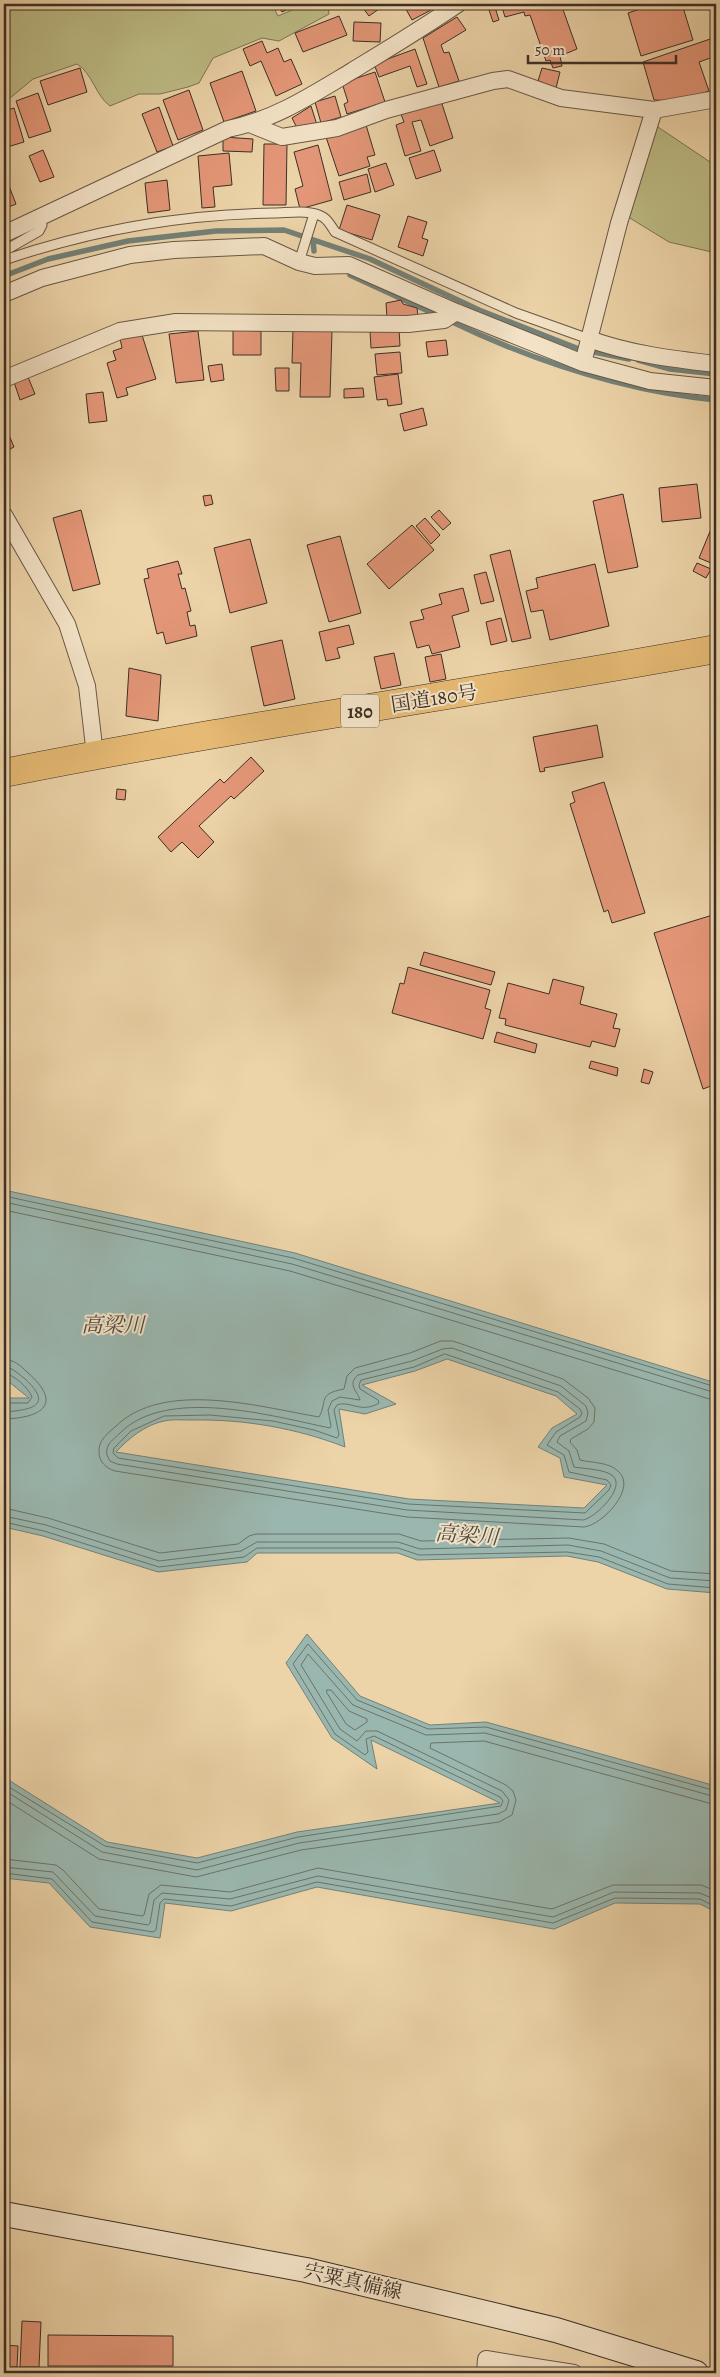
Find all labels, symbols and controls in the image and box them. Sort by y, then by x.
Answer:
scale bar [528,32,675,64]
text: 50 m [535,40,565,60]
street label: 国道180号 [389,678,479,719]
road number: 180 [341,694,379,728]
water label: 高梁川 [82,1311,146,1339]
water label: 高梁川 [435,1519,501,1551]
street label: 宍粟真備線 [301,2257,405,2306]

